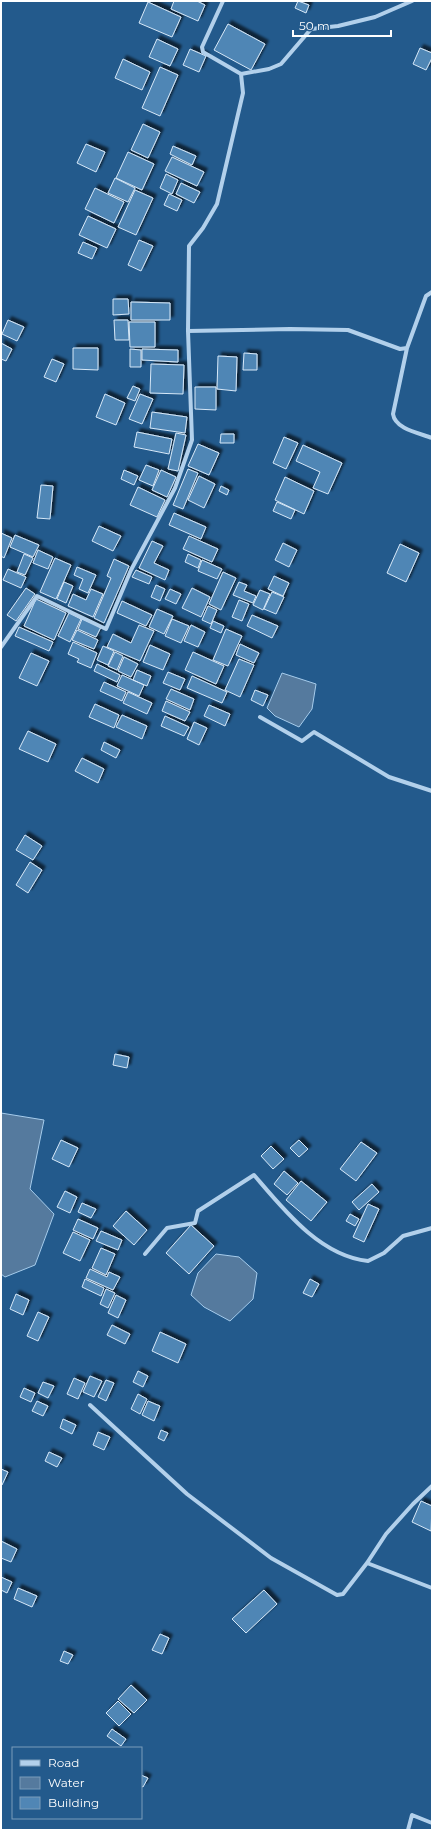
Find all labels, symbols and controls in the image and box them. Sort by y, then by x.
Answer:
scale bar [293,12,391,38]
text: 50 m [299,18,330,33]
legend [12,1747,142,1819]
text: Road [48,1755,79,1770]
text: Water [48,1775,85,1790]
text: Building [48,1795,99,1810]

